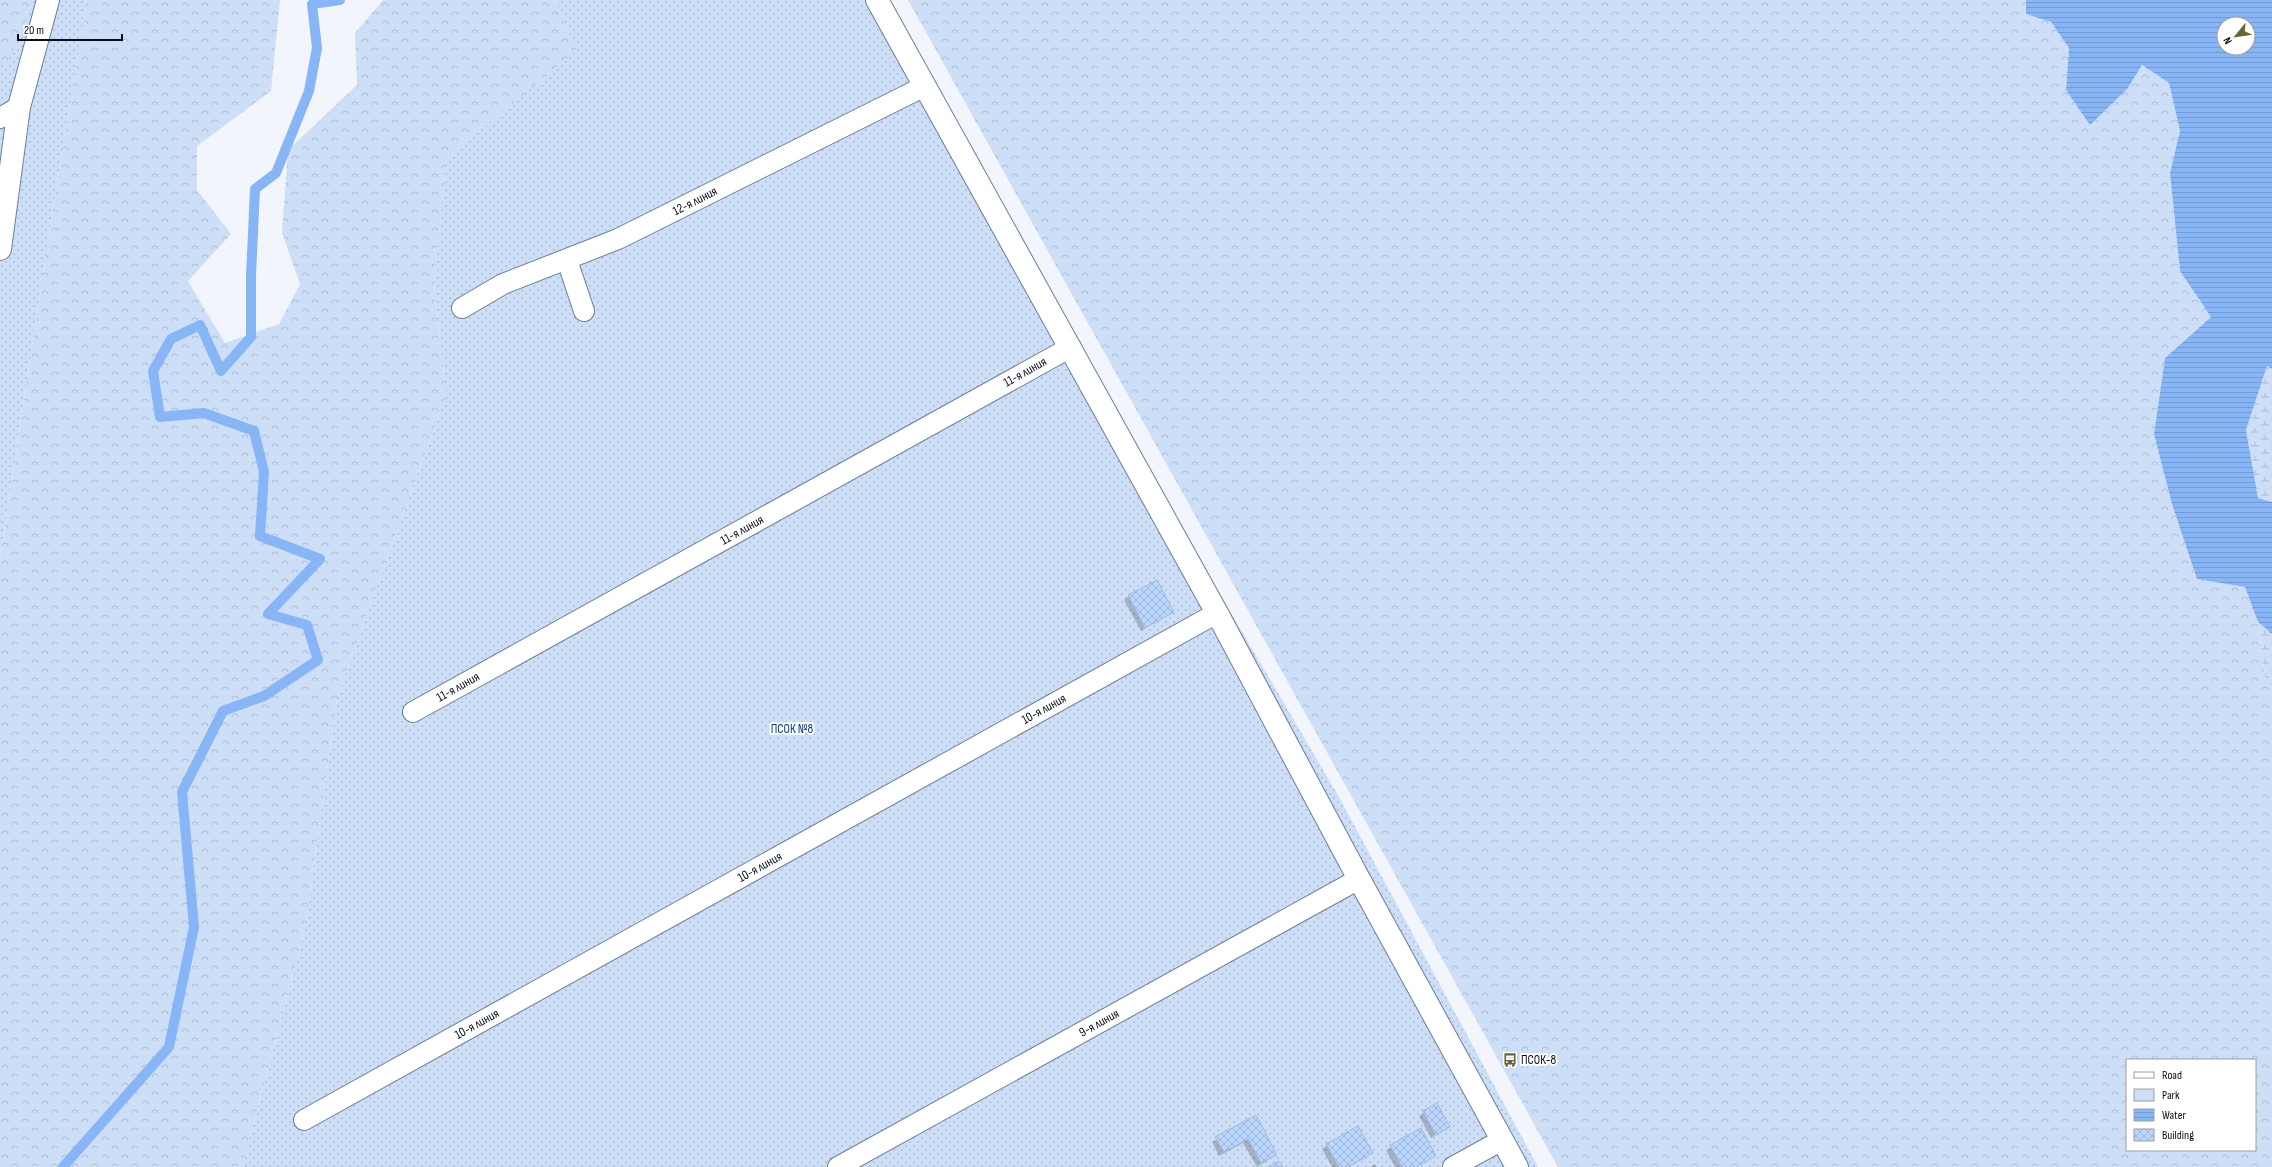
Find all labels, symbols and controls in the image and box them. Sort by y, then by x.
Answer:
scale bar [18,16,122,42]
north arrow [2216,16,2256,56]
text: 20 m [24,23,44,38]
text: N [2221,35,2235,46]
street label: 12-я линия [670,183,720,219]
street label: 11-я линия [1001,354,1049,390]
street label: 11-я линия [718,512,766,548]
street label: 11-я линия [434,669,482,705]
street label: 10-я линия [1019,690,1069,728]
park label: ПСОК №8 [771,721,814,737]
street label: 10-я линия [735,848,785,886]
street label: 10-я линия [452,1005,502,1043]
street label: 9-я линия [1076,1005,1122,1041]
bus stop icon: ПСОК-8 [1502,1052,1518,1068]
place label: ПСОК-8 [1521,1052,1557,1068]
legend [2126,1059,2256,1151]
text: Road [2162,1068,2182,1083]
text: Park [2162,1088,2180,1103]
text: Water [2162,1108,2186,1123]
text: Building [2162,1128,2194,1143]

